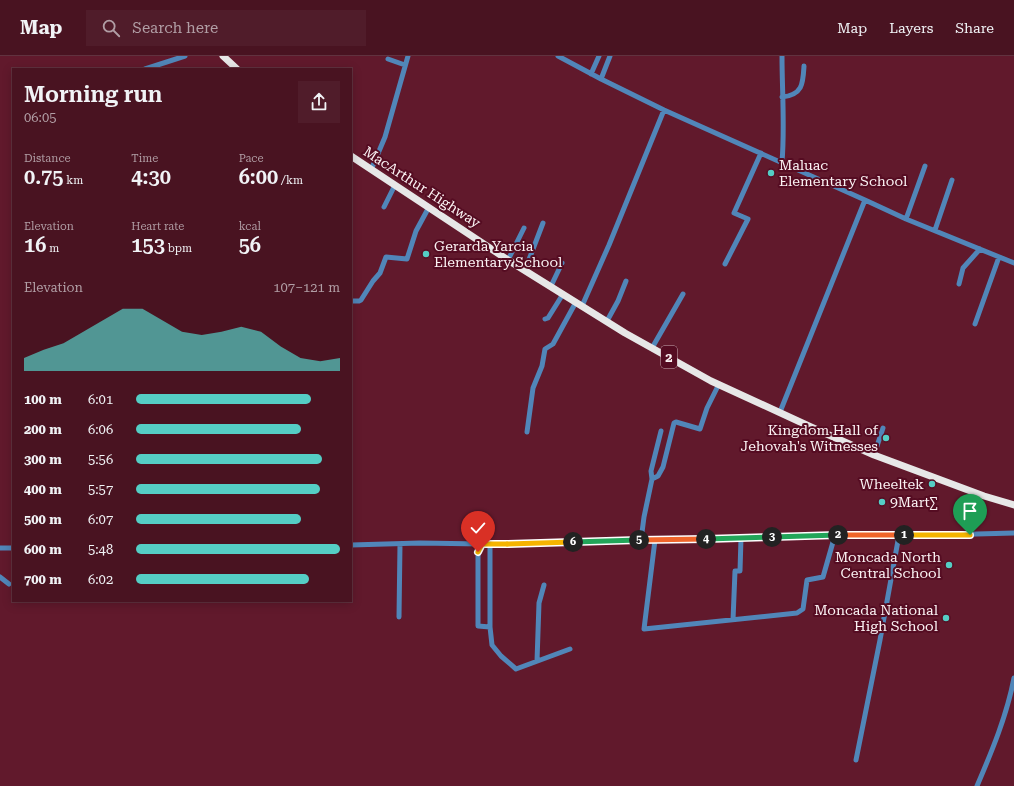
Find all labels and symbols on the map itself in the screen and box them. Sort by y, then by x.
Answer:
street label: MacArthur Highway [361,143,484,231]
place label: Maluac Elementary School [779,157,908,189]
marker: Maluac Elementary School [766,168,776,178]
place label: Gerarda Yarcia Elementary School [434,238,563,270]
marker: Gerarda Yarcia Elementary School [421,249,431,259]
road number: 2 [661,346,677,368]
place label: Kingdom Hall of Jehovah's Witnesses [741,422,879,454]
marker: Kingdom Hall of Jehovah's Witnesses [881,433,891,443]
place label: Wheeltek [859,476,924,492]
marker: Wheeltek [927,479,937,489]
place label: 9Mart∑ [890,494,938,511]
pin [953,494,987,535]
marker: 9Mart∑ [877,497,887,507]
pin [461,511,495,552]
pin: 2 [828,525,848,545]
pin: 1 [894,525,914,545]
pin: 3 [762,527,782,547]
pin: 4 [696,529,716,549]
pin: 5 [629,530,649,550]
pin: 6 [563,532,583,552]
place label: Moncada North Central School [835,549,942,581]
marker: Moncada North Central School [944,560,954,570]
place label: Moncada National High School [814,602,939,634]
marker: Moncada National High School [941,613,951,623]

